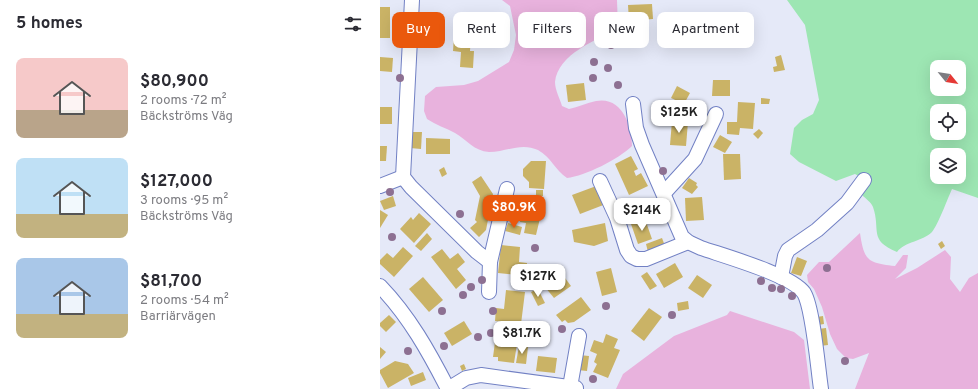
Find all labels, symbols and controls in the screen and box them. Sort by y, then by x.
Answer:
chip: Buy [392,12,445,48]
chip: Rent [453,12,510,48]
chip: Filters [518,12,586,48]
chip: New [594,12,649,48]
chip: Apartment [657,12,754,48]
text: 5 homes [16,13,83,35]
icon: filters [342,13,364,35]
north arrow [930,60,966,96]
map controls [930,60,966,184]
text: $80,900 [140,71,209,93]
icon: home [48,74,96,122]
text: 2 rooms · 72 m² [140,93,226,109]
pin: $125K [651,100,707,134]
button: locate [930,104,966,140]
text: $125K [660,105,698,121]
text: Bäckströms Väg [140,109,233,125]
button: layers [930,148,966,184]
text: $127,000 [140,171,213,193]
icon: home [48,174,96,222]
text: 3 rooms · 95 m² [140,193,228,209]
pin: $80.9K [481,195,547,229]
pin: $214K [614,198,670,232]
text: $80.9K [492,200,536,216]
text: $214K [623,203,661,219]
text: Bäckströms Väg [140,209,233,225]
pin: $127K [510,264,566,298]
text: $127K [519,269,557,285]
text: $81,700 [140,271,202,293]
icon: home [48,274,96,322]
text: 2 rooms · 54 m² [140,293,229,309]
text: Barriärvägen [140,309,216,325]
pin: $81.7K [489,321,555,355]
text: $81.7K [502,326,542,342]

